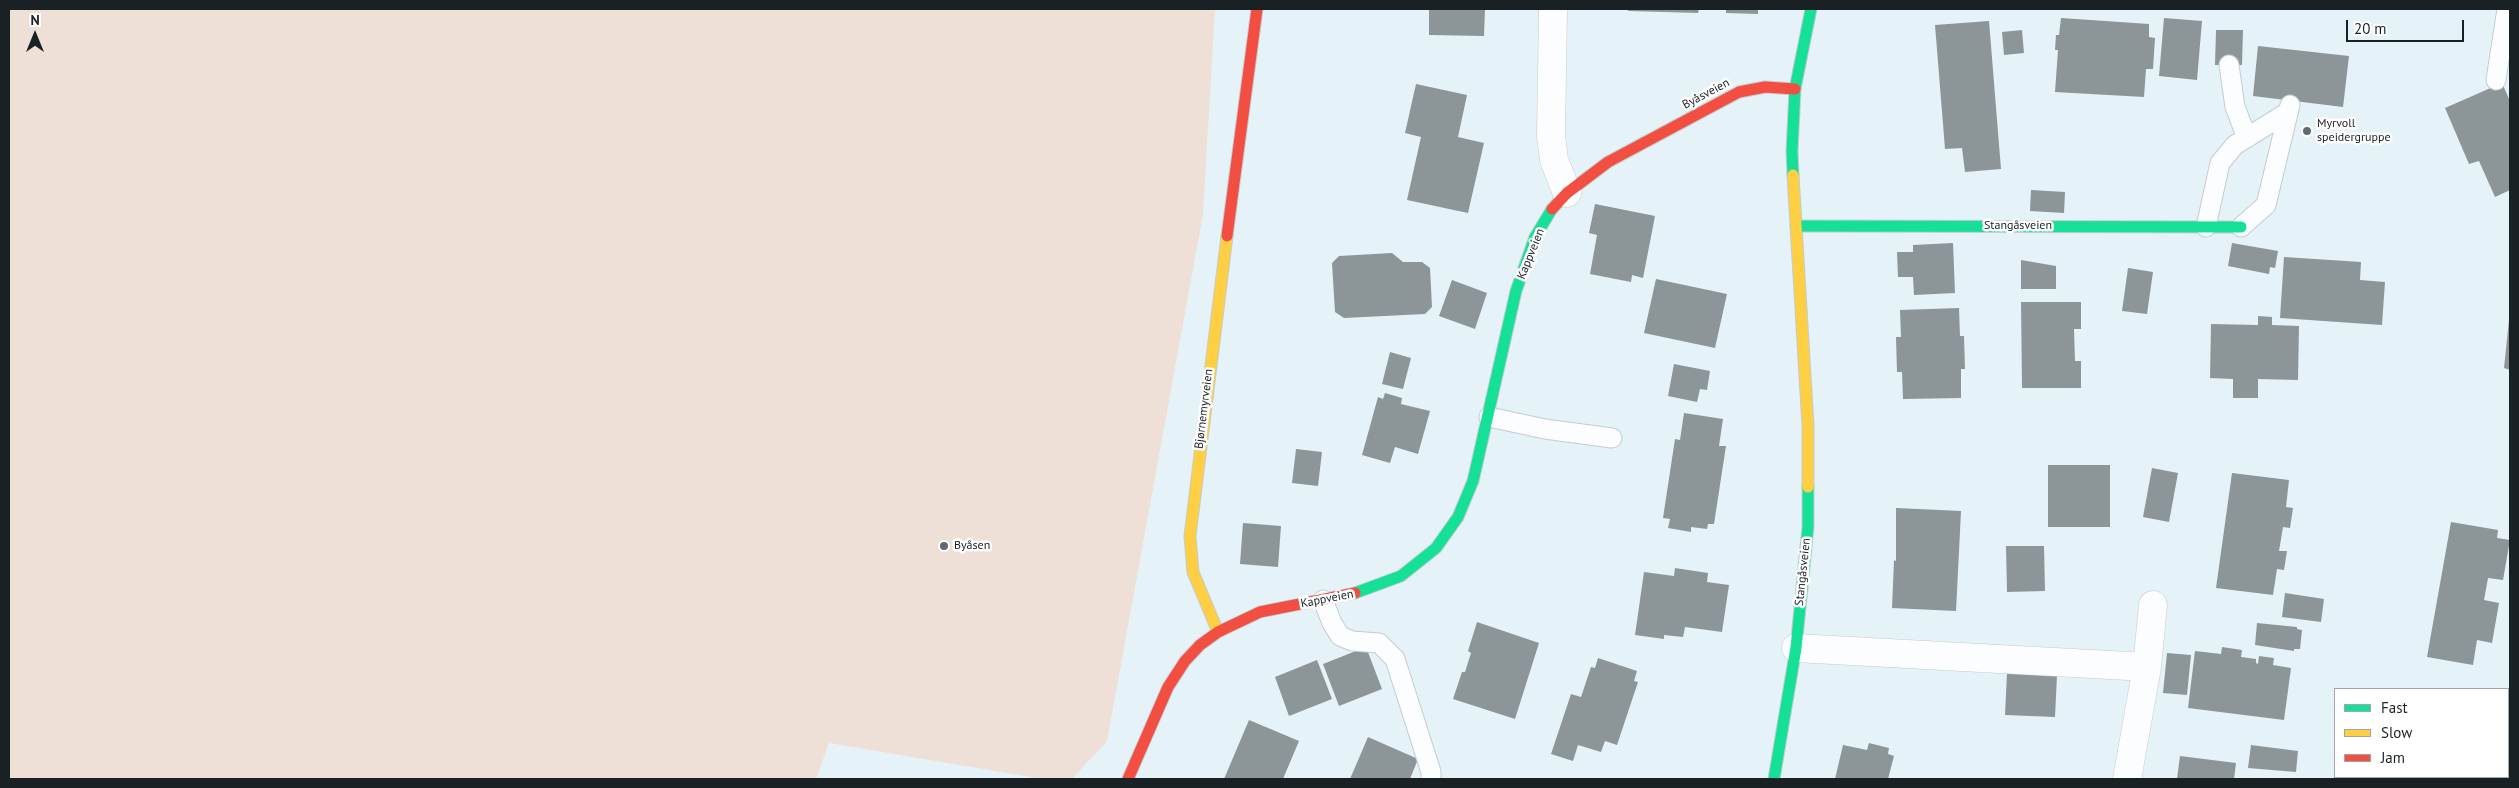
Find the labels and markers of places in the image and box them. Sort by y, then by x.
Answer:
place label: Myrvoll speidergruppe [2317,117,2391,145]
marker: Myrvoll speidergruppe [2301,125,2313,137]
place label: Byåsen [954,539,990,553]
marker: Byåsen [938,540,950,552]

